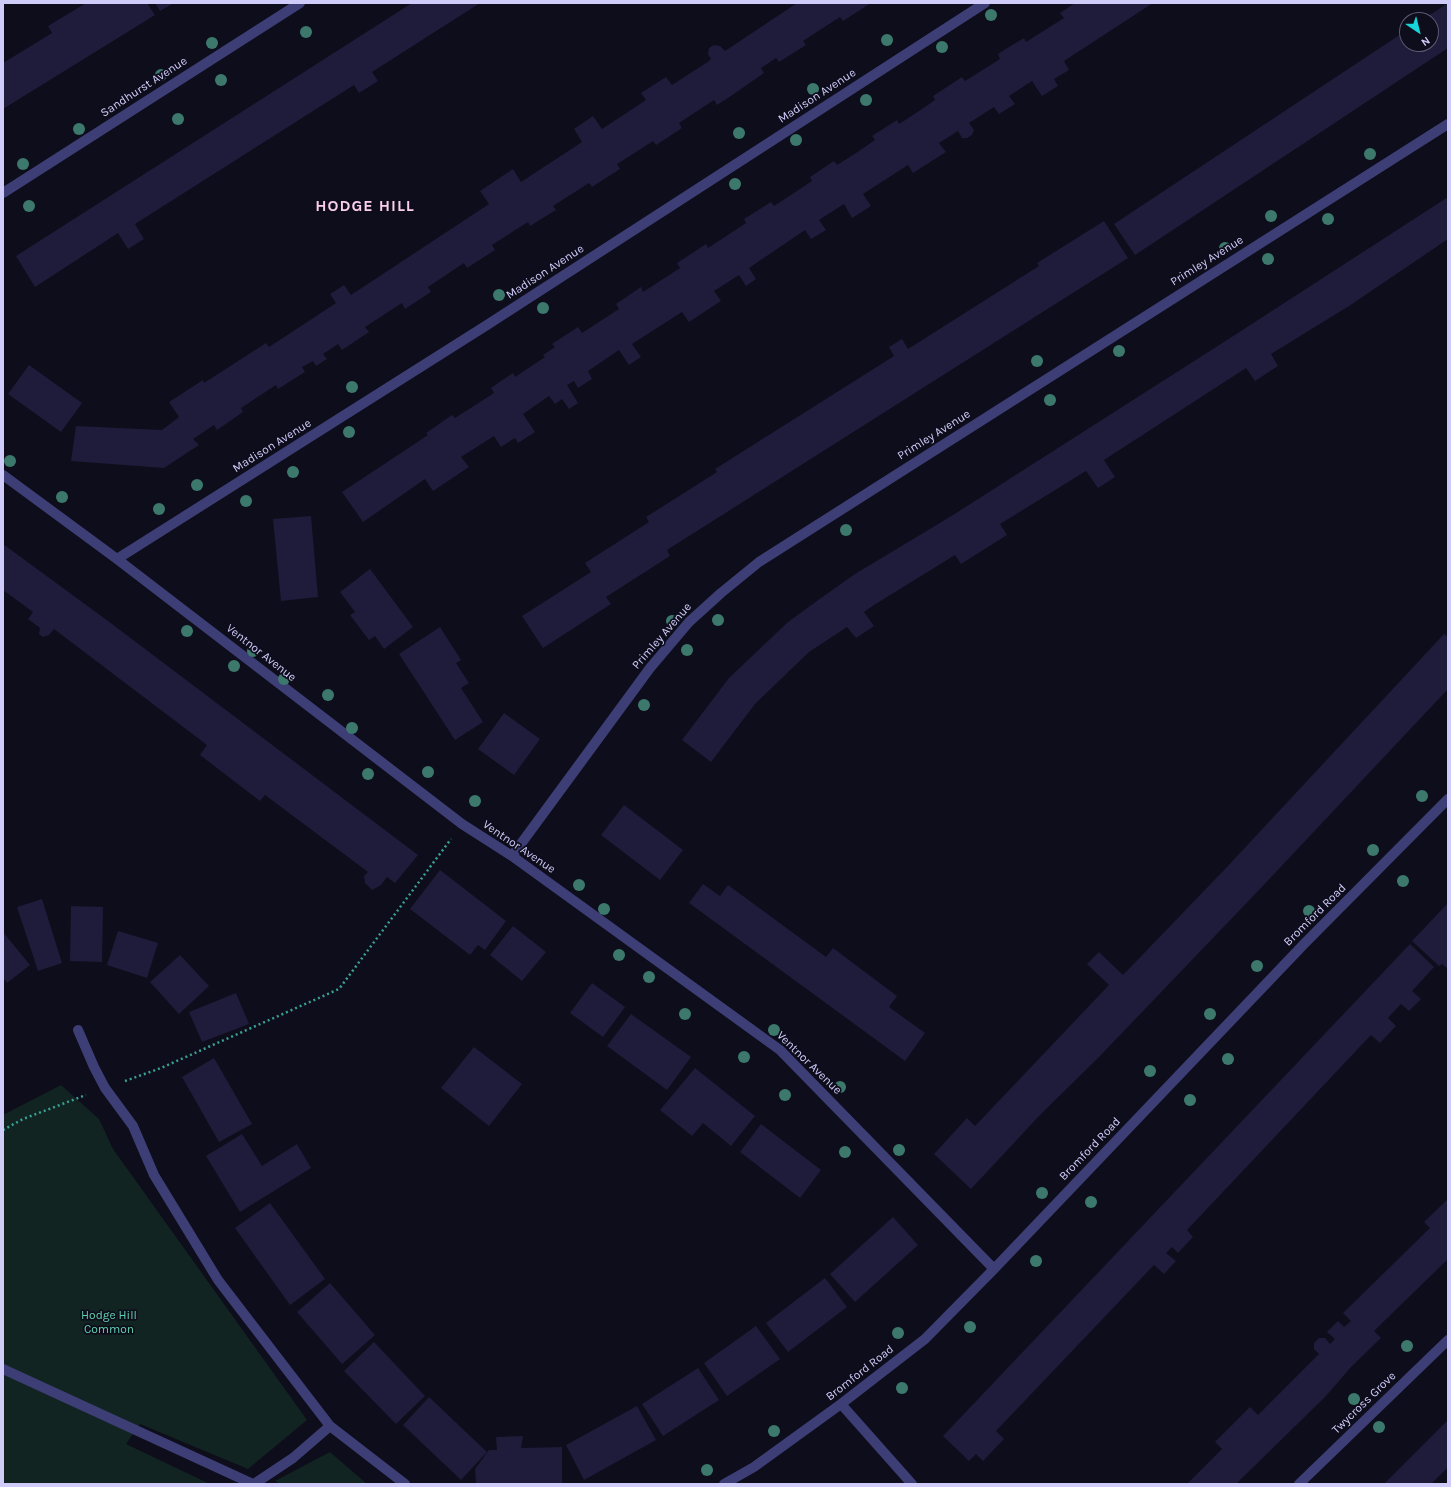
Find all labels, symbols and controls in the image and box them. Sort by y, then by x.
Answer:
north arrow [1399,12,1439,52]
text: N [1419,34,1433,49]
street label: Sandhurst Avenue [98,54,190,120]
street label: Madison Avenue [775,65,859,127]
district label: HODGE HILL [315,196,415,216]
street label: Primley Avenue [1168,233,1246,289]
street label: Madison Avenue [503,241,587,303]
street label: Primley Avenue [895,407,973,463]
street label: Madison Avenue [230,416,314,476]
street label: Primley Avenue [629,600,695,672]
street label: Ventnor Avenue [223,621,299,685]
street label: Ventnor Avenue [480,817,558,877]
street label: Bromford Road [1281,881,1349,949]
street label: Ventnor Avenue [774,1028,844,1098]
street label: Bromford Road [1056,1114,1124,1184]
park label: Hodge Hill Common [81,1309,137,1337]
street label: Bromford Road [823,1342,897,1404]
street label: Twycross Grove [1329,1369,1399,1437]

